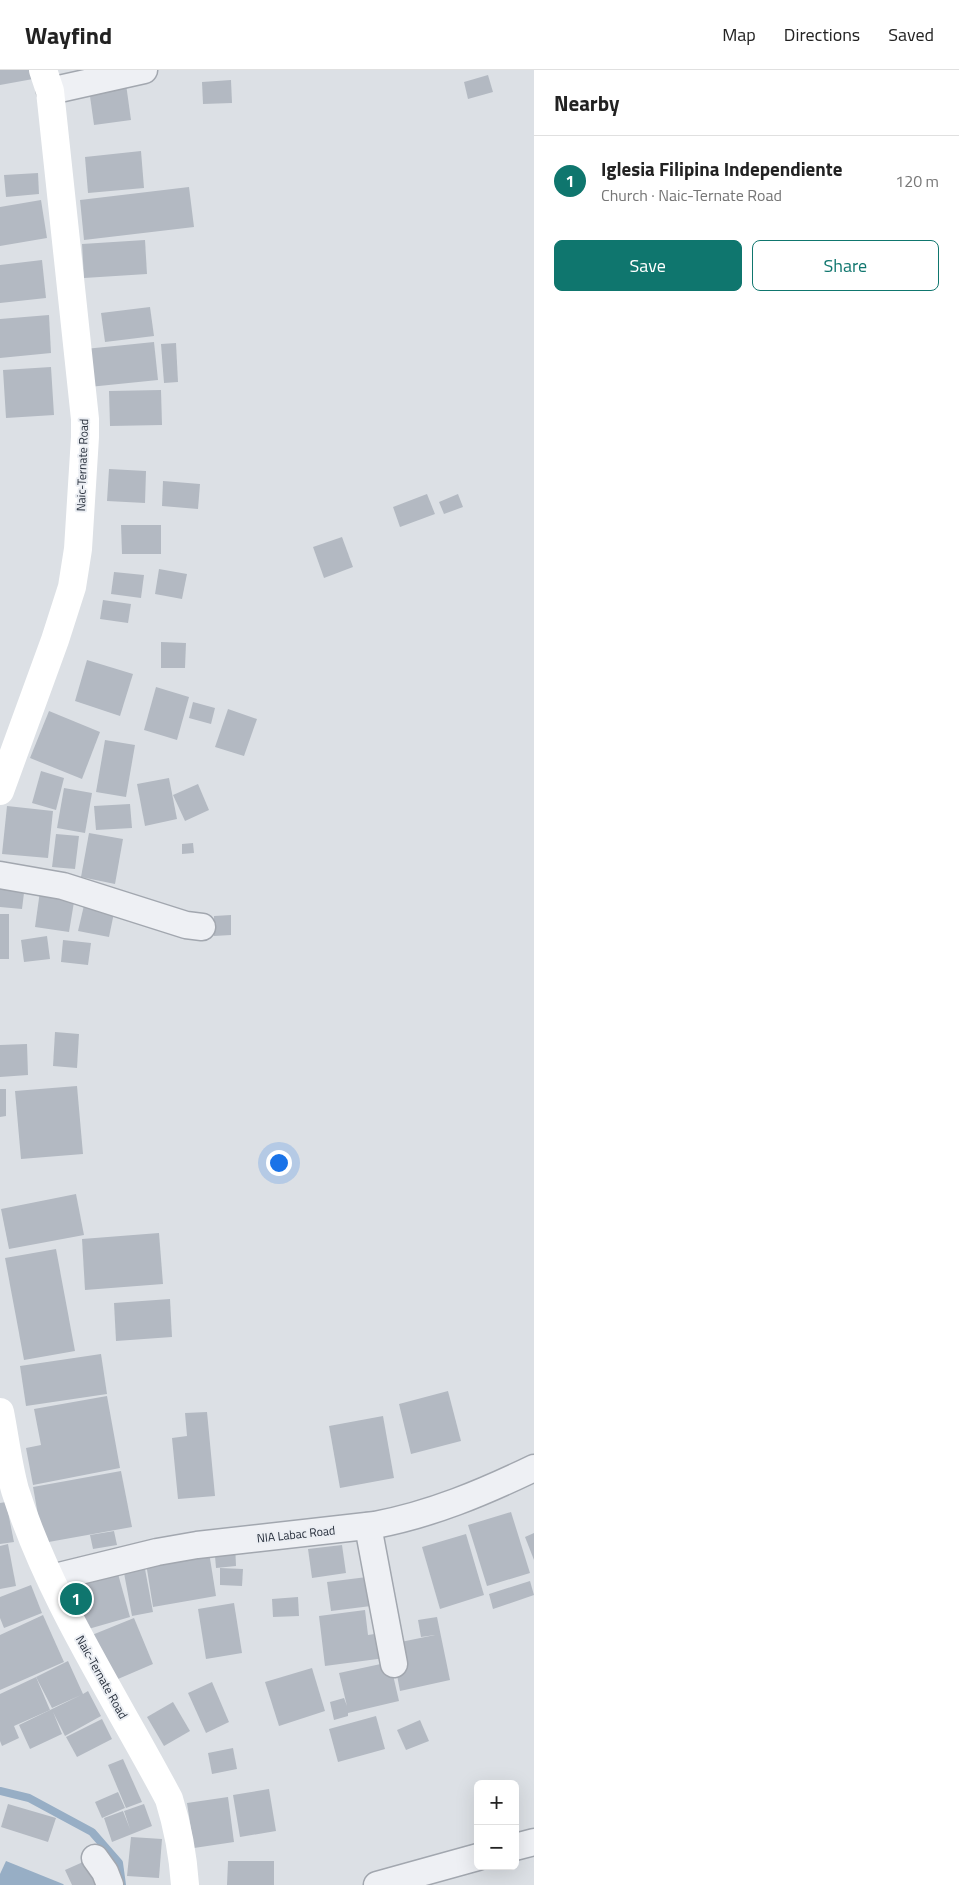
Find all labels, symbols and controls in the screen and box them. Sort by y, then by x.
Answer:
text: Wayfind [25,17,112,53]
text: Map [722,21,756,48]
text: Directions [784,21,860,48]
text: Saved [888,21,934,48]
text: Nearby [554,87,619,119]
text: Iglesia Filipina Independiente [601,154,842,183]
text: 1 [566,169,574,193]
text: 120 m [895,169,939,193]
text: Church · Naic-Ternate Road [601,183,782,207]
button: Save [554,240,742,291]
button: Share [752,240,939,291]
street label: Naic-Ternate Road [71,418,93,512]
your location [266,1150,292,1176]
street label: NIA Labac Road [256,1520,336,1548]
pin: 1 [60,1580,92,1618]
street label: Naic-Ternate Road [71,1632,133,1722]
map controls [474,1780,519,1870]
button: + [474,1780,519,1825]
button: − [474,1825,519,1870]

